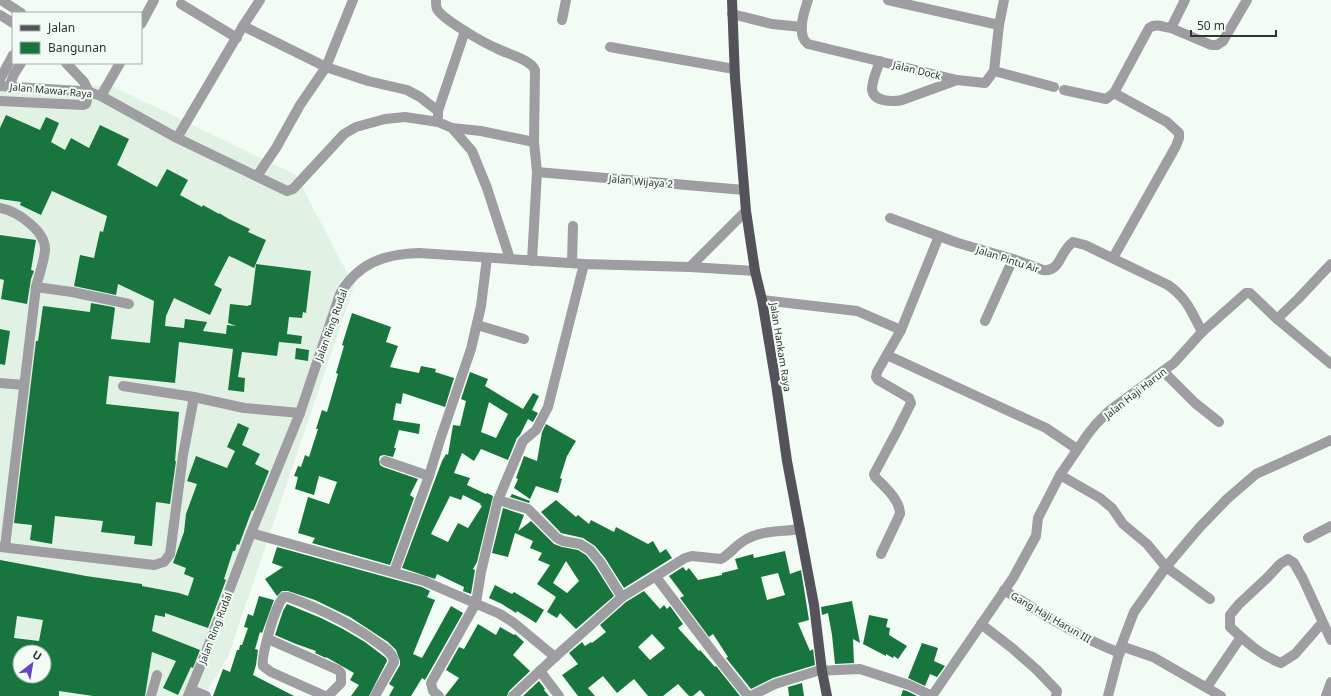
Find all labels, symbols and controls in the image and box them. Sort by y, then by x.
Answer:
legend [12,12,142,64]
scale bar [1191,12,1276,38]
text: 50 m [1197,17,1225,34]
text: Jalan [47,19,75,36]
text: Bangunan [48,39,106,56]
street label: Jalan Dock [891,57,943,83]
street label: Jalan Mawar Raya [8,79,93,101]
street label: Jalan Wijaya 2 [607,171,674,191]
street label: Jalan Pintu Air [974,242,1041,276]
street label: Jalan Ring Rudal [311,287,351,364]
street label: Jalan Hankam Raya [767,300,795,393]
street label: Jalan Haji Harun [1100,364,1169,422]
street label: Gang Haji Harun III [1008,588,1094,646]
street label: Jalan Ring Rudal [195,590,235,667]
north arrow [12,644,52,684]
text: U [30,646,45,664]

